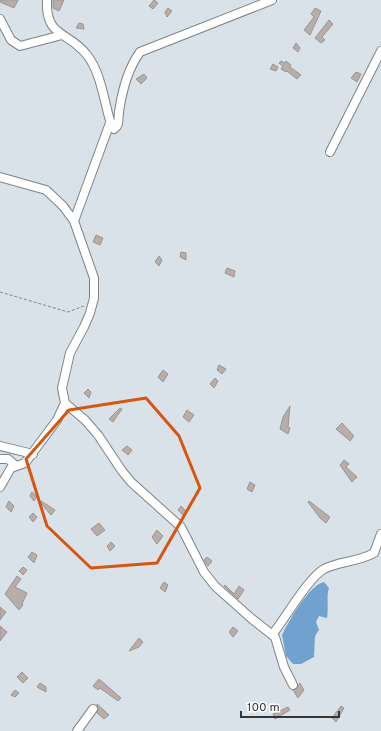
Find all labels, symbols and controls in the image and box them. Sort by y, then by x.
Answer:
scale bar [241,693,339,719]
text: 100 m [247,700,280,716]

